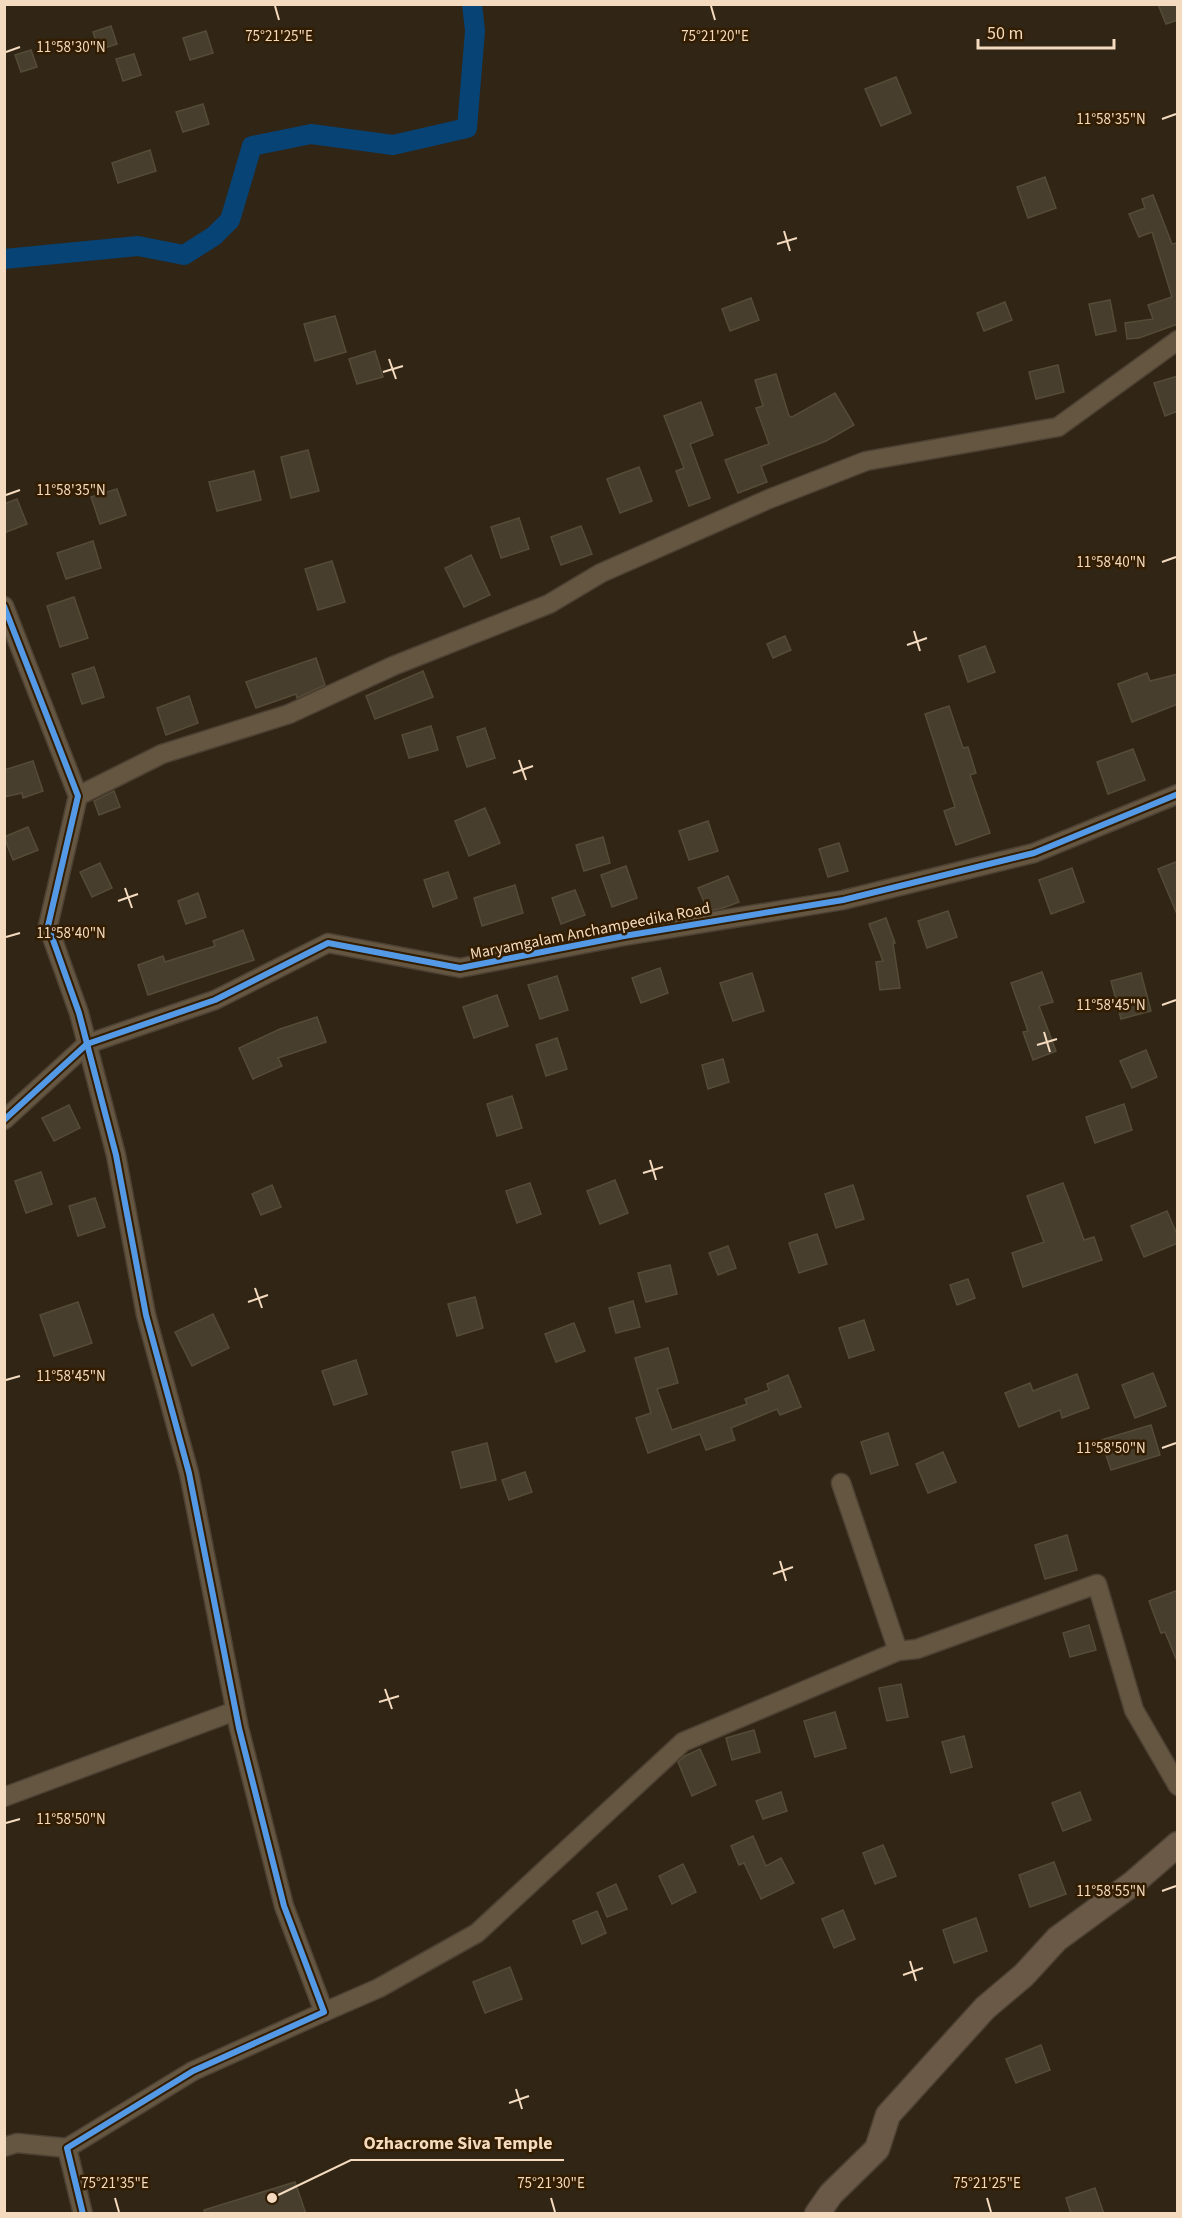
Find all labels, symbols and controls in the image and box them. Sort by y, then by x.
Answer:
scale bar [978,12,1114,50]
text: 50 m [987,21,1023,46]
text: 75°21'25"E [245,26,313,47]
text: 75°21'20"E [681,26,749,47]
text: 11°58'30"N [36,37,106,58]
text: 11°58'35"N [1076,109,1146,130]
text: 11°58'35"N [36,480,106,501]
text: 11°58'40"N [1076,552,1146,573]
street label: Maryamgalam Anchampeedika Road [468,897,712,965]
text: 11°58'40"N [36,923,106,944]
text: 11°58'45"N [1076,995,1146,1016]
text: 11°58'45"N [36,1366,106,1387]
text: 11°58'50"N [1076,1438,1146,1459]
text: 11°58'50"N [36,1809,106,1830]
text: 11°58'55"N [1076,1881,1146,1902]
callout: Ozhacrome Siva Temple [351,2124,564,2160]
text: Ozhacrome Siva Temple [363,2131,553,2156]
text: 75°21'35"E [81,2173,149,2194]
text: 75°21'30"E [517,2173,585,2194]
text: 75°21'25"E [953,2173,1021,2194]

